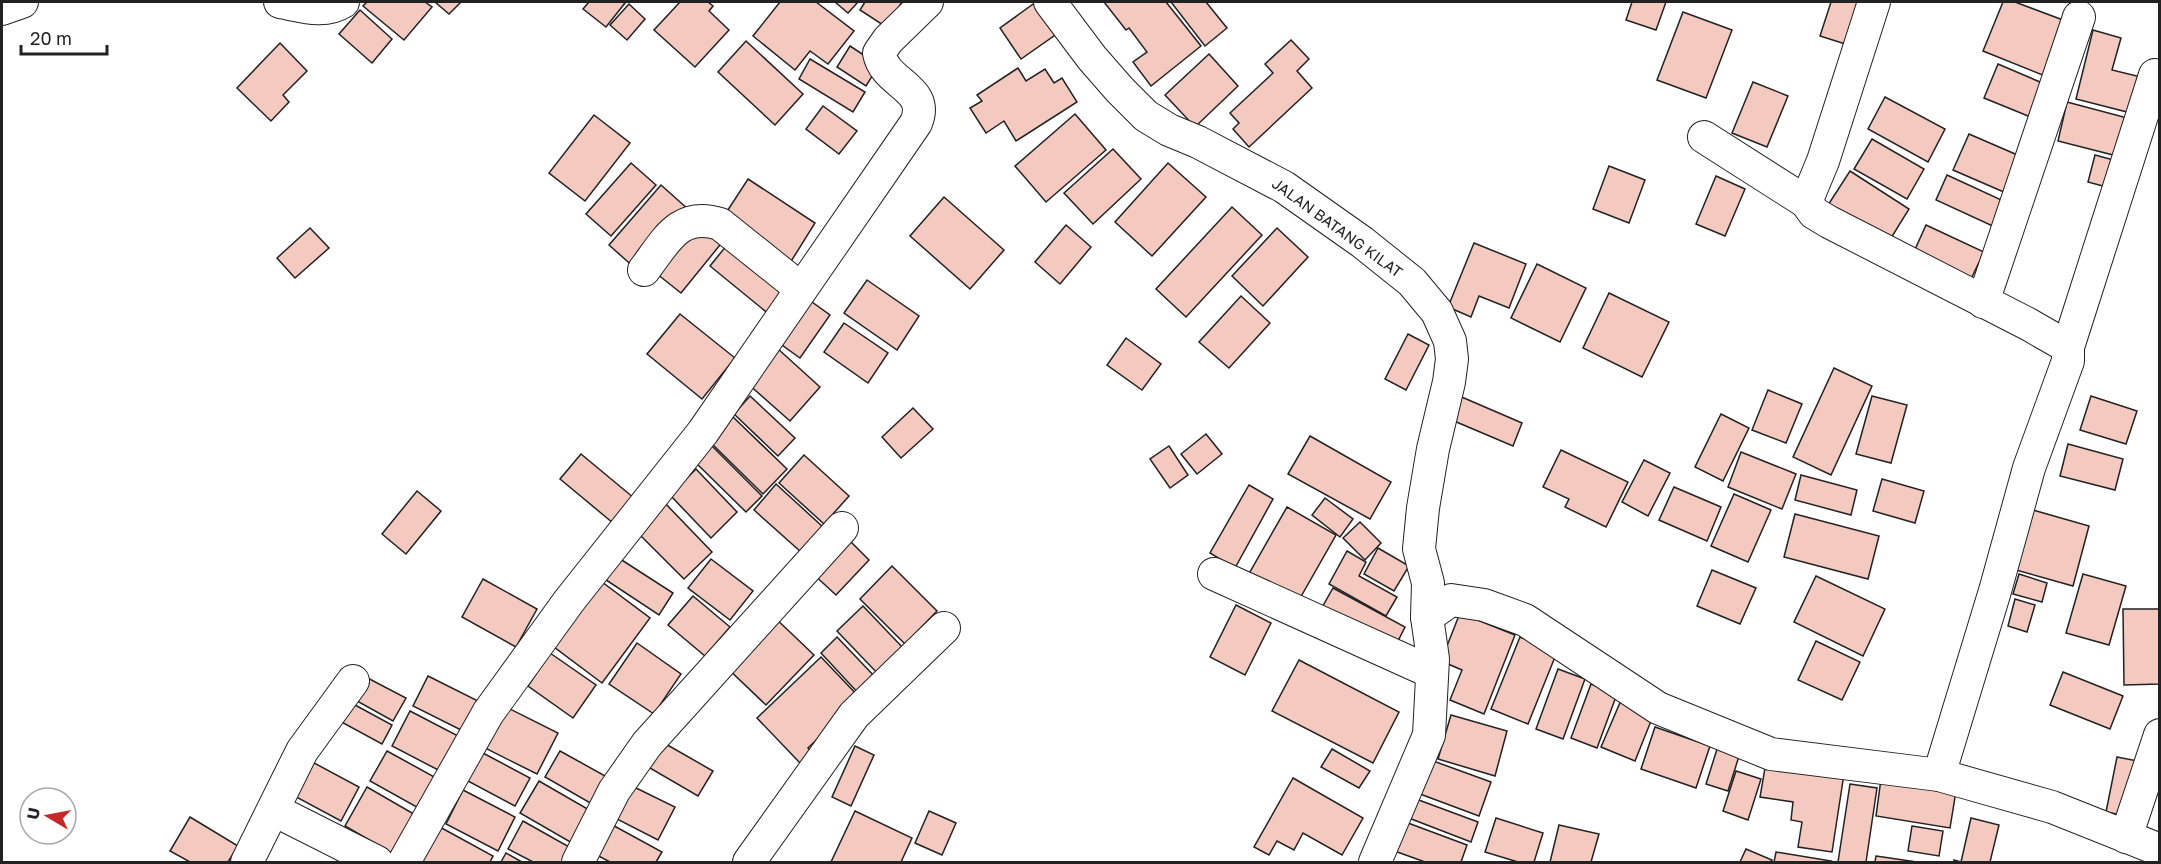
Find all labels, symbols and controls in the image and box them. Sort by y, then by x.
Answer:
scale bar [21,18,106,56]
text: 20 m [30,27,72,49]
street label: JALAN BATANG KILAT [1269,174,1406,281]
north arrow [18,786,78,846]
text: U [22,806,44,821]

